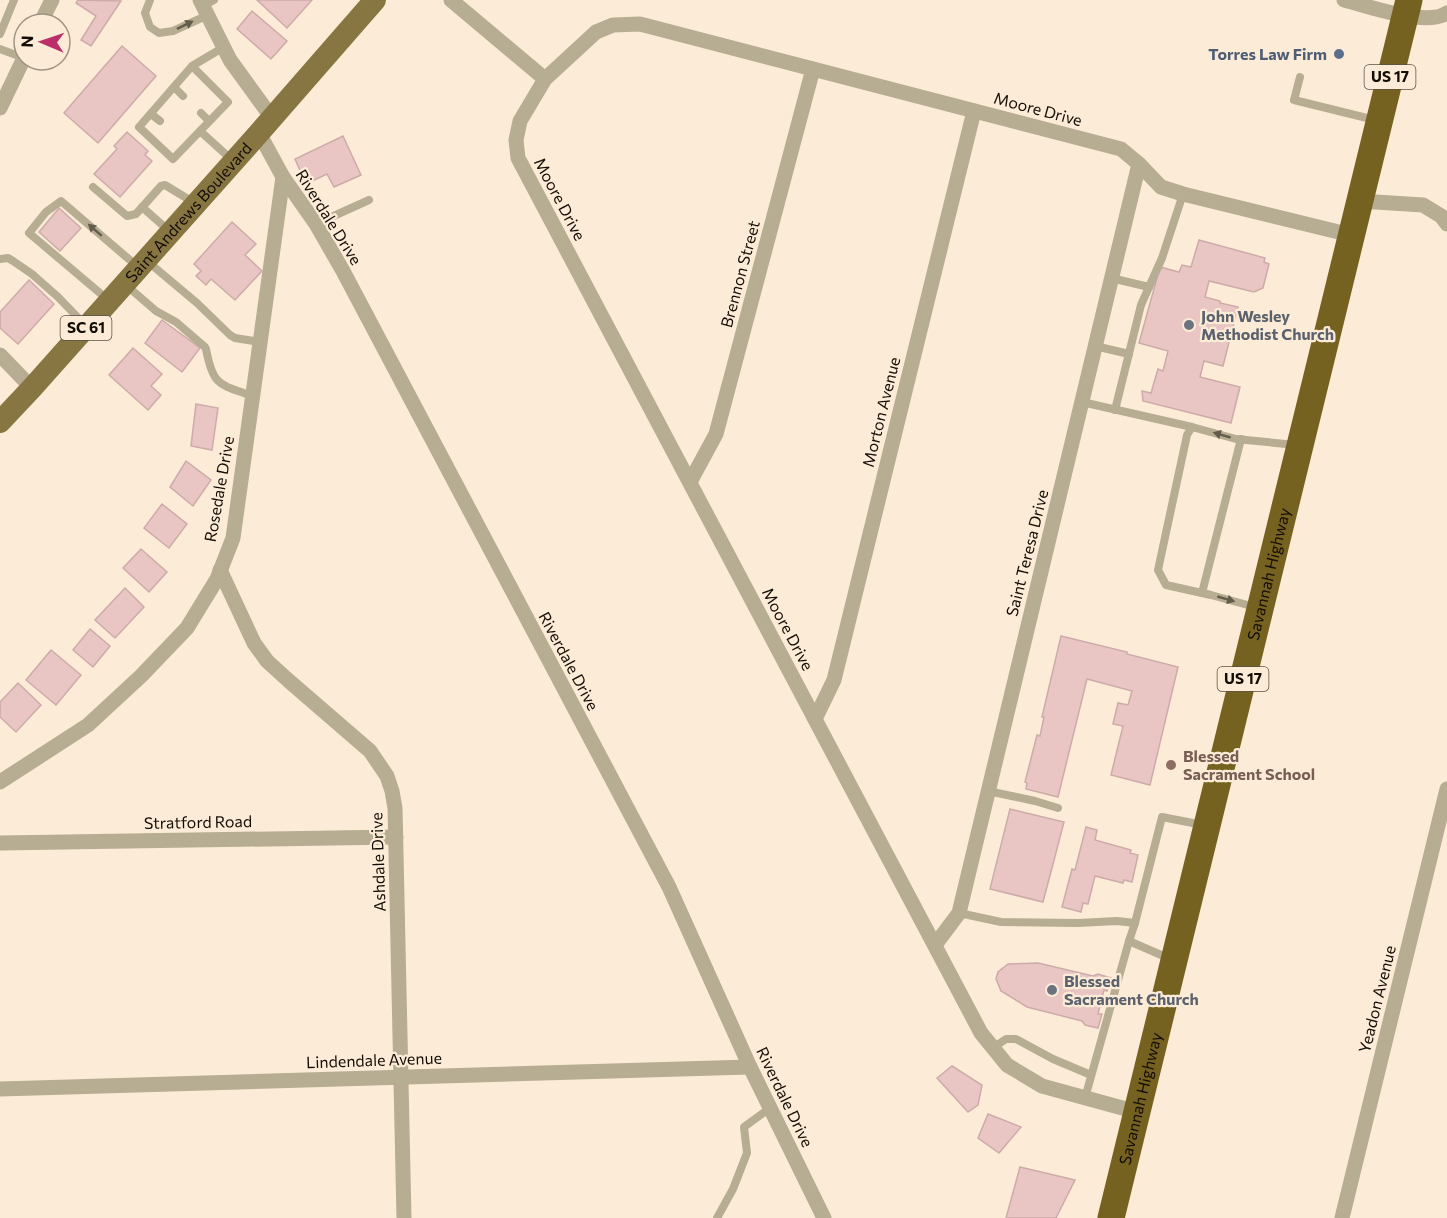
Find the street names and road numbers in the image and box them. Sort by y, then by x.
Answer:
road number: US 17 [1364,65,1416,89]
street label: Moore Drive [992,88,1084,129]
street label: Saint Andrews Boulevard [121,138,255,286]
street label: Moore Drive [531,154,590,243]
street label: Riverdale Drive [292,165,366,268]
street label: Brennon Street [716,218,763,330]
road number: SC 61 [60,316,112,340]
street label: Morton Avenue [858,355,903,469]
street label: Rosedale Drive [200,434,237,543]
street label: Saint Teresa Drive [1002,487,1051,618]
street label: Savannah Highway [1243,506,1293,642]
street label: Moore Drive [759,584,818,673]
street label: Riverdale Drive [535,608,603,713]
road number: US 17 [1218,667,1268,691]
street label: Stratford Road [144,811,252,832]
street label: Ashdale Drive [366,812,389,912]
street label: Yeadon Avenue [1354,943,1399,1055]
street label: Savannah Highway [1114,1030,1165,1167]
street label: Riverdale Drive [753,1044,818,1150]
street label: Lindendale Avenue [306,1048,442,1071]

